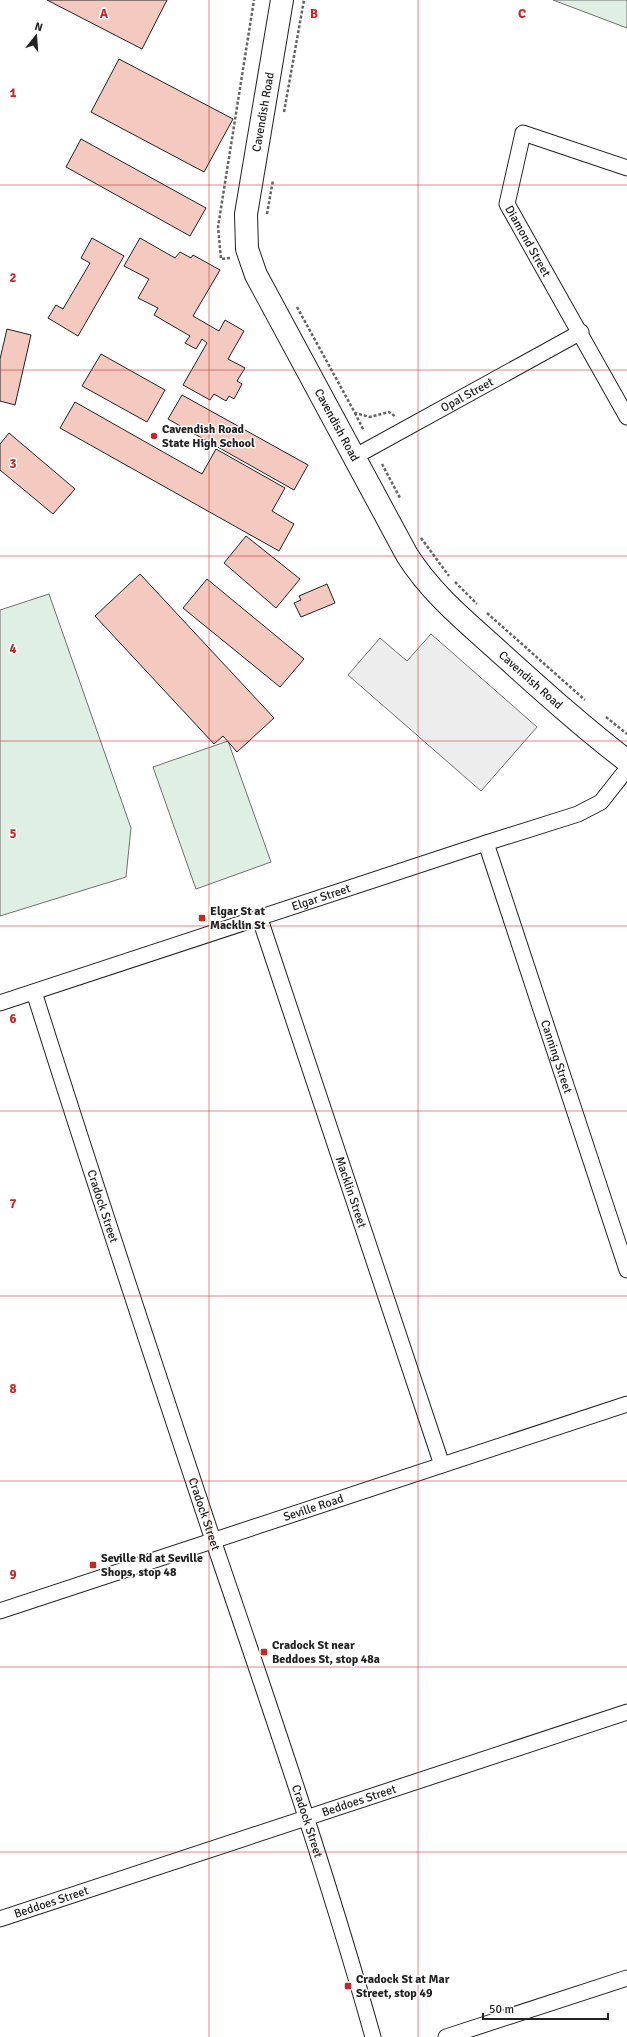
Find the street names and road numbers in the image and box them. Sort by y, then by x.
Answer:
street label: Cavendish Road [249,71,278,153]
street label: Diamond Street [501,203,554,280]
street label: Opal Street [438,375,496,416]
street label: Cavendish Road [311,386,362,464]
street label: Cavendish Road [495,648,566,713]
street label: Elgar Street [290,881,353,914]
street label: Canning Street [537,1018,575,1095]
street label: Macklin Street [332,1155,369,1230]
street label: Cradock Street [83,1168,121,1245]
street label: Cradock Street [185,1476,223,1553]
street label: Seville Road [282,1491,345,1525]
street label: Beddoes Street [320,1782,398,1820]
street label: Cradock Street [288,1783,326,1860]
street label: Beddoes Street [12,1883,91,1922]

